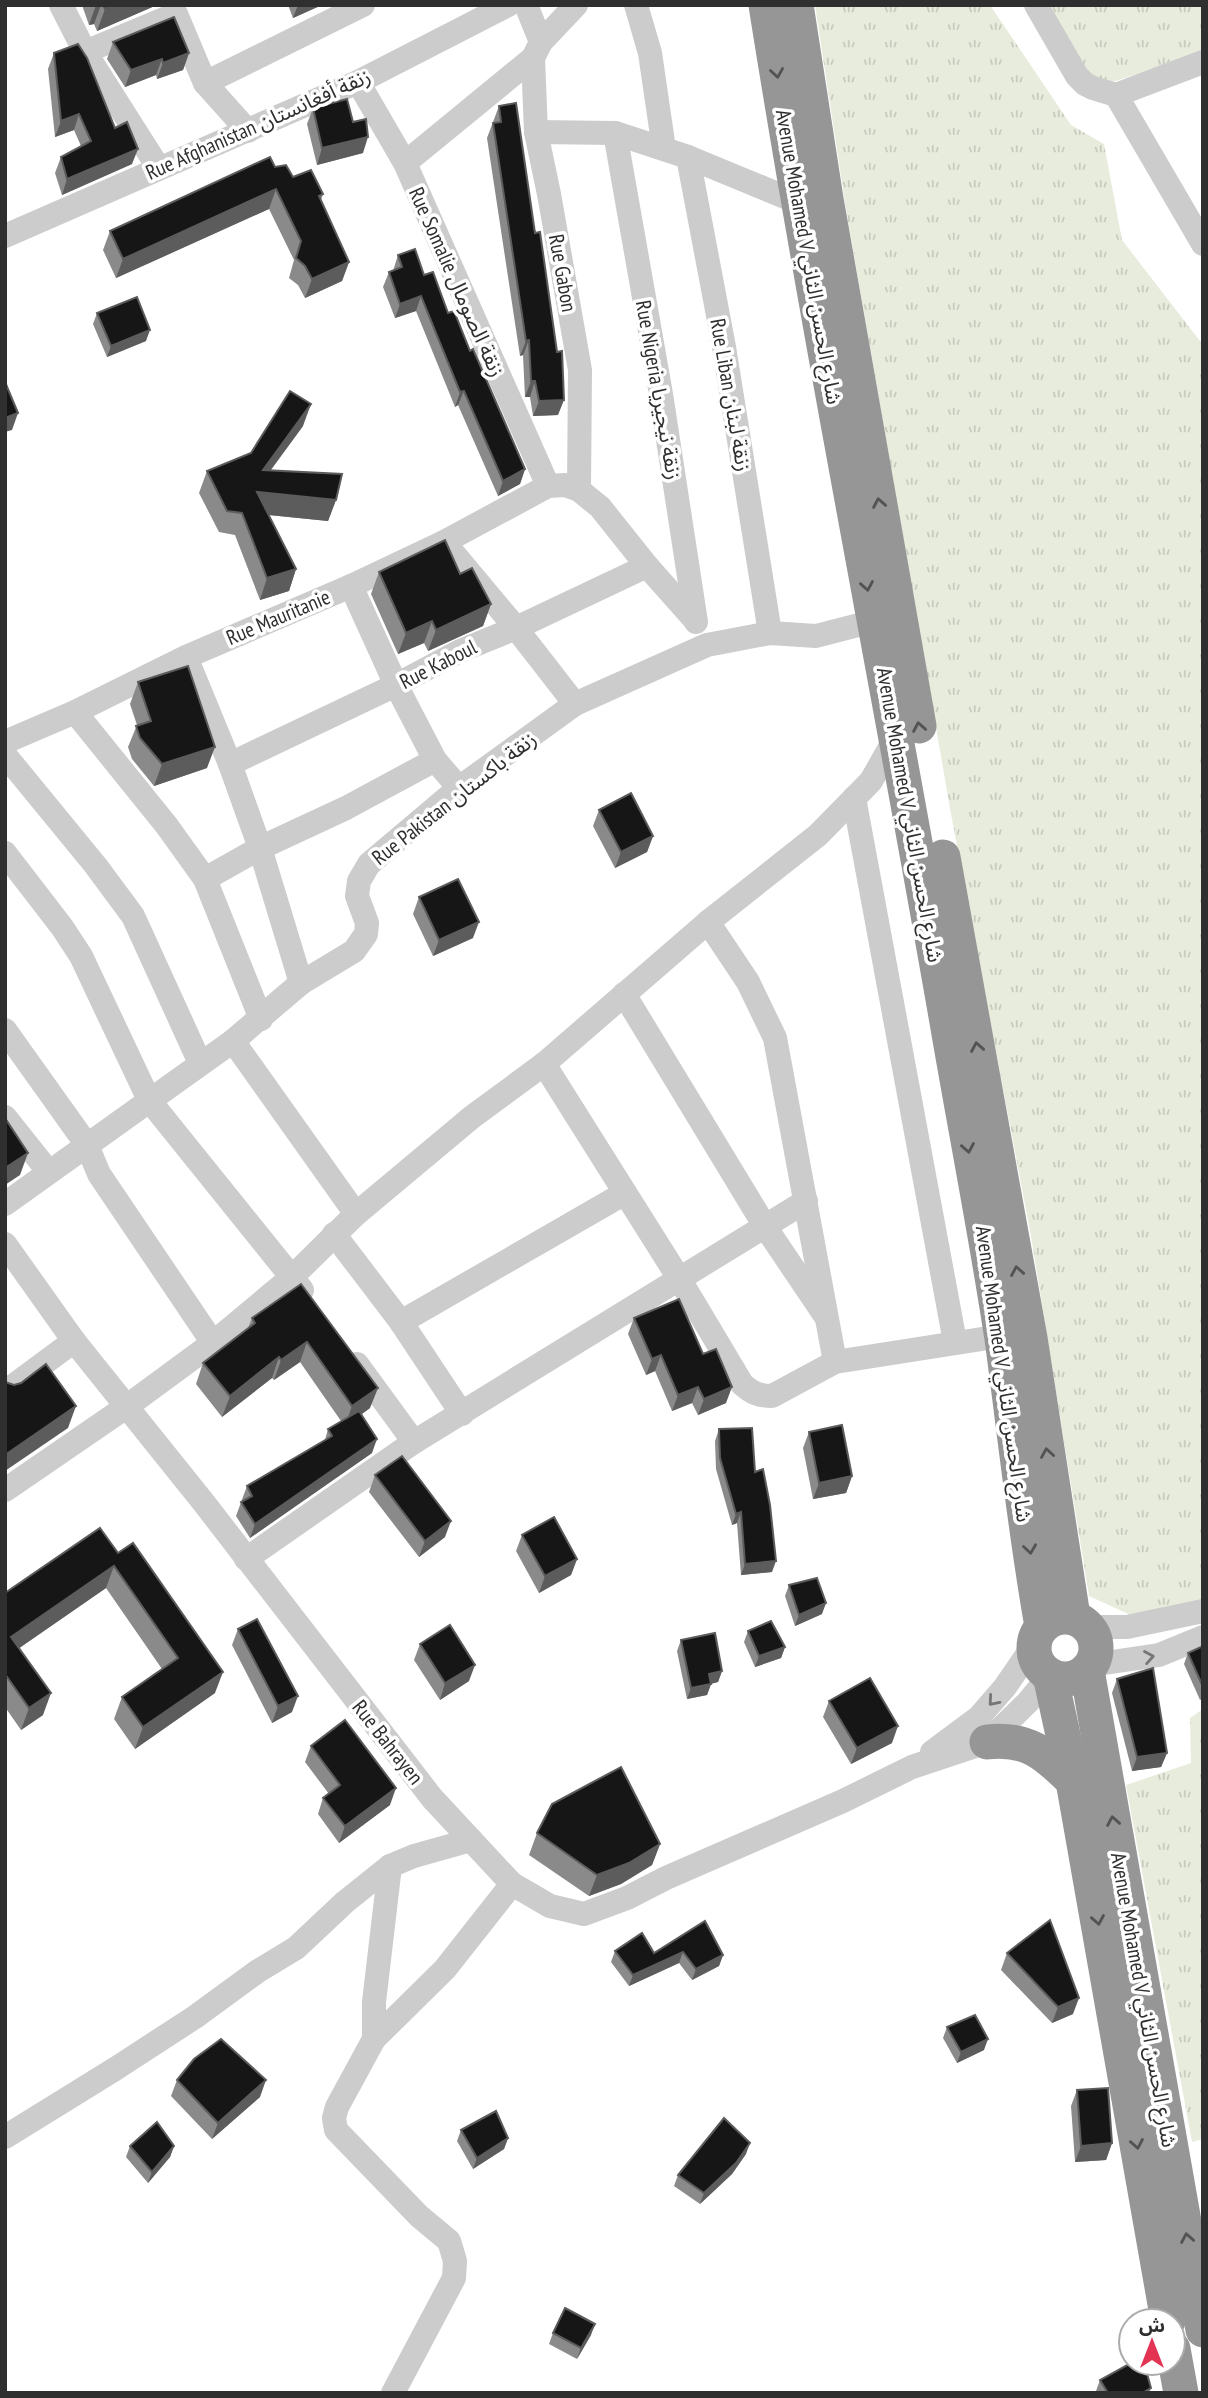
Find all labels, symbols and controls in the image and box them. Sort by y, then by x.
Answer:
street label: Rue Afghanistan زنقة أفغانستان [141,62,375,186]
one-way arrow [769,67,784,79]
street label: Avenue Mohamed V شارع الحسن الثاني [767,107,848,407]
street label: Rue Somalie زنقة الصومال [403,183,511,381]
street label: Rue Gabon [543,232,583,314]
street label: Rue Nigeria زنقة نيجيريا [630,298,688,482]
street label: Rue Liban زنقة لبنان [704,316,758,474]
one-way arrow [873,497,888,509]
one-way arrow [859,580,874,592]
street label: Rue Mauritanie [222,583,334,651]
street label: Rue Kaboul [395,633,481,695]
street label: Avenue Mohamed V شارع الحسن الثاني [868,665,949,965]
one-way arrow [912,721,927,733]
street label: Rue Pakistan زنقة باكستان [366,725,542,871]
one-way arrow [970,1041,985,1053]
one-way arrow [960,1142,975,1154]
street label: Avenue Mohamed V شارع الحسن الثاني [967,1224,1038,1524]
one-way arrow [1011,1265,1026,1277]
one-way arrow [1040,1447,1055,1459]
one-way arrow [1022,1544,1037,1555]
one-way arrow [1143,1650,1155,1665]
one-way arrow [989,1693,1001,1706]
street label: Rue Bahrayen [347,1694,429,1790]
one-way arrow [1106,1815,1121,1827]
street label: Avenue Mohamed V شارع الحسن الثاني [1102,1850,1183,2150]
one-way arrow [1090,1914,1105,1926]
one-way arrow [1129,2139,1144,2150]
one-way arrow [1180,2232,1195,2244]
north arrow [1117,2307,1187,2377]
text: ش [1139,2313,1165,2337]

